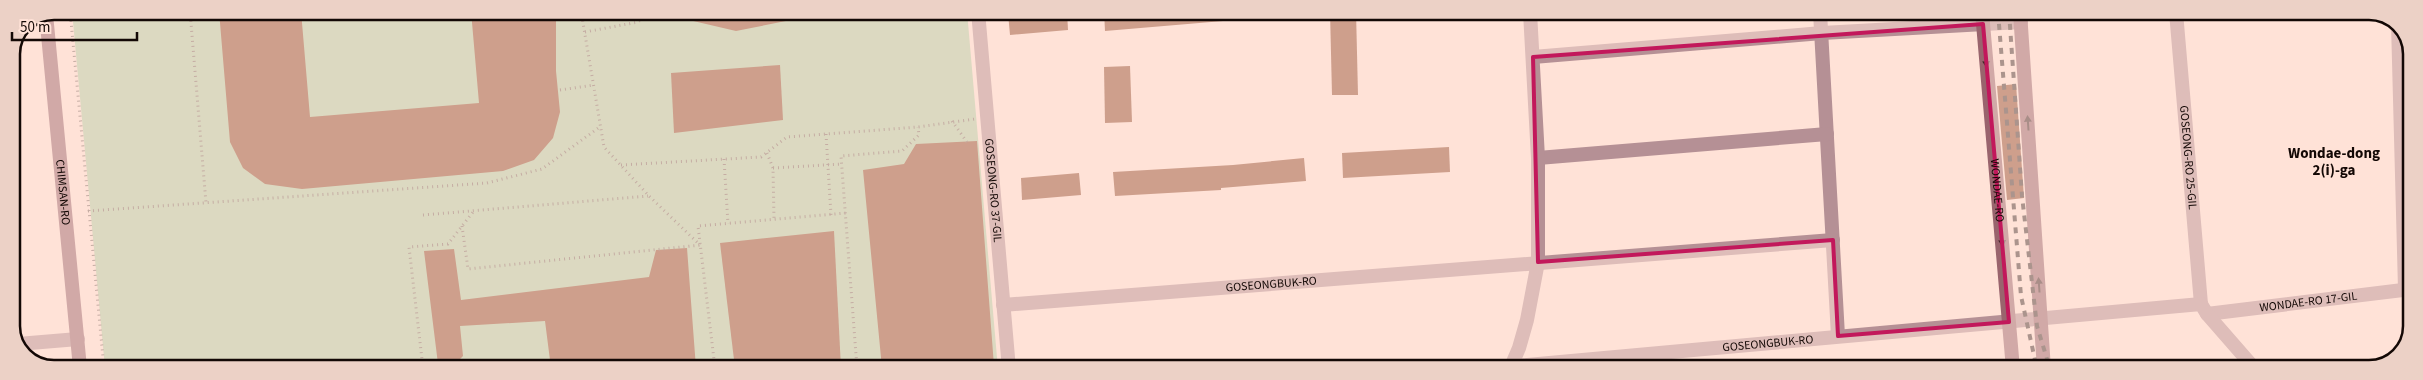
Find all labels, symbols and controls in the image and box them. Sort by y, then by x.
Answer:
scale bar [12,10,138,42]
text: 50 m [20,17,50,38]
one-way arrow [1982,52,1990,68]
street label: GOSEONG-RO 25-GIL [2176,105,2201,210]
one-way arrow [2023,115,2031,131]
street label: GOSEONG-RO 37-GIL [981,138,1007,243]
district label: Wondae-dong 2(i)-ga [2288,143,2380,181]
street label: WONDAE-RO [1986,158,2009,223]
street label: CHIMSAN-RO [52,159,75,226]
one-way arrow [1998,232,2006,248]
street label: GOSEONGBUK-RO [1225,272,1317,296]
one-way arrow [2035,277,2043,293]
street label: WONDAE-RO 17-GIL [2258,287,2358,316]
street label: GOSEONGBUK-RO [1722,331,1814,356]

